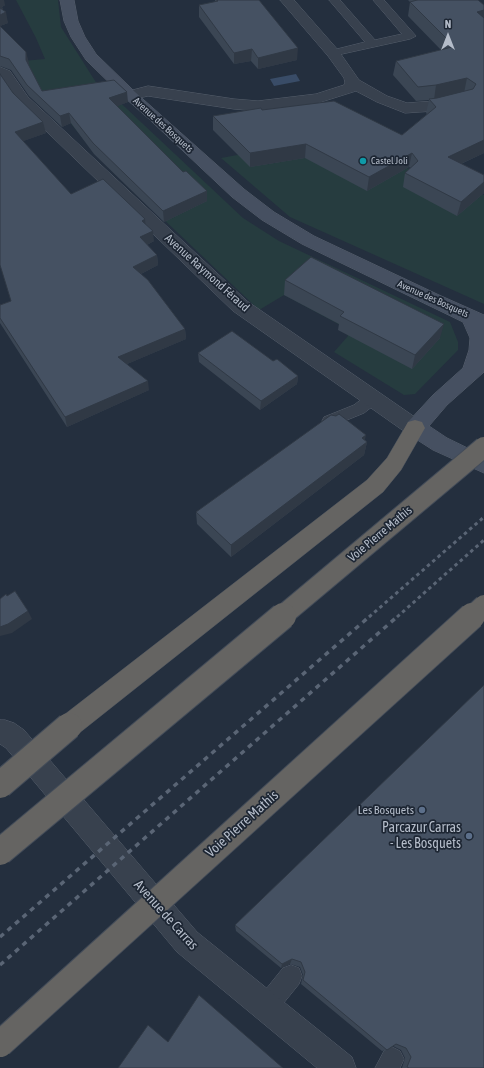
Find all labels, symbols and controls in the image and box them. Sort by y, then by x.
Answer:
north arrow [428,16,468,56]
text: N [445,18,451,30]
street label: Avenue des Bosquets [130,95,196,155]
place label: Castel Joli [371,155,408,167]
marker: Castel Joli [358,156,368,166]
street label: Avenue Raymond Féraud [162,231,252,315]
street label: Avenue des Bosquets [396,278,470,320]
street label: Voie Pierre Mathis [345,503,415,565]
street label: Voie Pierre Mathis [202,787,282,861]
place label: Les Bosquets [358,803,414,817]
marker: Les Bosquets [417,805,427,815]
place label: Parcazur Carras - Les Bosquets [382,820,461,852]
marker: Parcazur Carras - Les Bosquets [464,831,474,841]
street label: Avenue de Carras [130,877,202,953]

